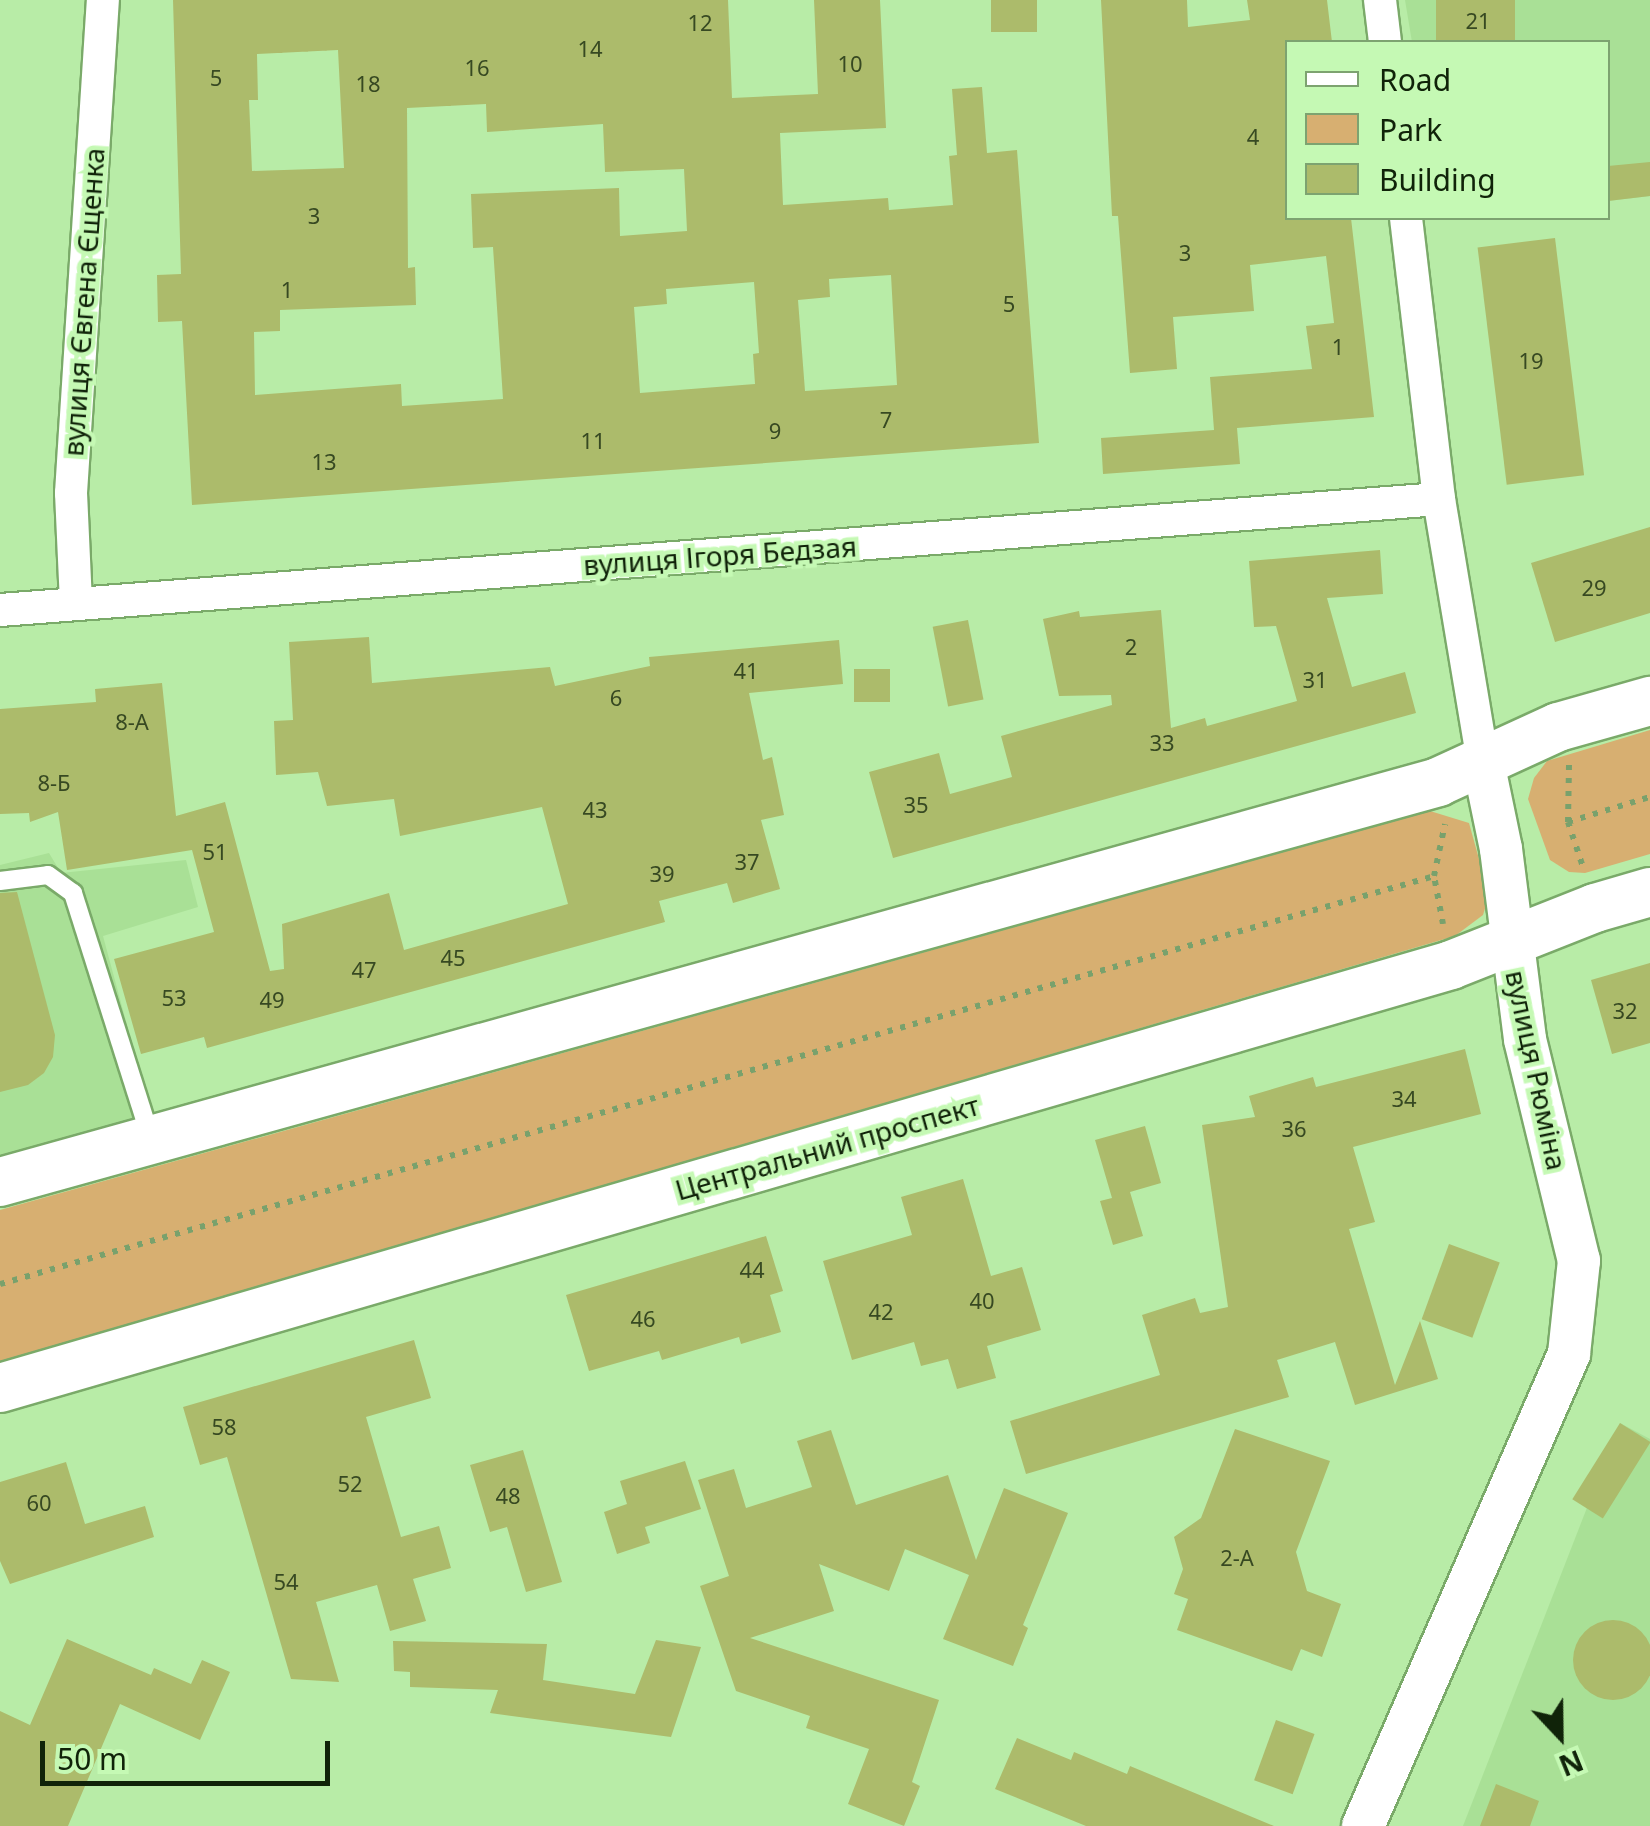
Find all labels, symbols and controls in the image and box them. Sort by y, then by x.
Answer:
house number: 21 [1465,8,1491,34]
house number: 12 [687,10,713,36]
house number: 14 [577,36,603,62]
legend [1285,40,1610,220]
house number: 10 [837,51,863,77]
house number: 16 [464,55,490,81]
text: Road [1379,59,1451,100]
house number: 5 [210,65,222,91]
house number: 18 [355,71,381,97]
text: Park [1379,109,1442,150]
house number: 4 [1247,124,1259,150]
street label: вулиця Євгена Єщенка [55,147,111,457]
text: Building [1379,159,1496,200]
house number: 3 [308,203,320,229]
house number: 3 [1179,240,1191,266]
house number: 1 [281,277,293,303]
house number: 5 [1003,291,1015,317]
house number: 1 [1332,334,1344,360]
house number: 19 [1518,348,1544,374]
house number: 7 [880,407,892,433]
house number: 9 [769,418,781,444]
house number: 11 [580,428,606,454]
house number: 13 [311,449,337,475]
street label: вулиця Ігоря Бедзая [582,529,858,581]
house number: 29 [1581,575,1607,601]
house number: 2 [1125,634,1137,660]
house number: 41 [733,658,759,684]
house number: 31 [1302,667,1328,693]
house number: 6 [610,685,622,711]
house number: 8-А [115,709,149,735]
house number: 33 [1149,730,1175,756]
house number: 8-Б [37,770,71,796]
house number: 35 [903,792,929,818]
house number: 43 [582,797,608,823]
house number: 51 [202,839,228,865]
house number: 37 [734,849,760,875]
house number: 39 [649,861,675,887]
house number: 45 [440,945,466,971]
house number: 47 [351,957,377,983]
street label: вулиця Рюміна [1499,967,1575,1173]
house number: 53 [161,985,187,1011]
house number: 49 [259,987,285,1013]
house number: 32 [1612,998,1638,1024]
house number: 34 [1391,1086,1417,1112]
street label: Центральний проспект [671,1087,983,1207]
house number: 36 [1281,1116,1307,1142]
house number: 44 [739,1257,765,1283]
house number: 40 [969,1288,995,1314]
house number: 42 [868,1299,894,1325]
house number: 46 [630,1306,656,1332]
house number: 58 [211,1414,237,1440]
house number: 52 [337,1471,363,1497]
house number: 48 [495,1483,521,1509]
house number: 60 [26,1490,52,1516]
house number: 2-А [1220,1545,1254,1571]
house number: 54 [273,1569,299,1595]
north arrow [1510,1686,1610,1786]
scale bar [45,1721,335,1783]
text: 50 m [57,1738,127,1779]
text: N [1554,1742,1589,1786]

